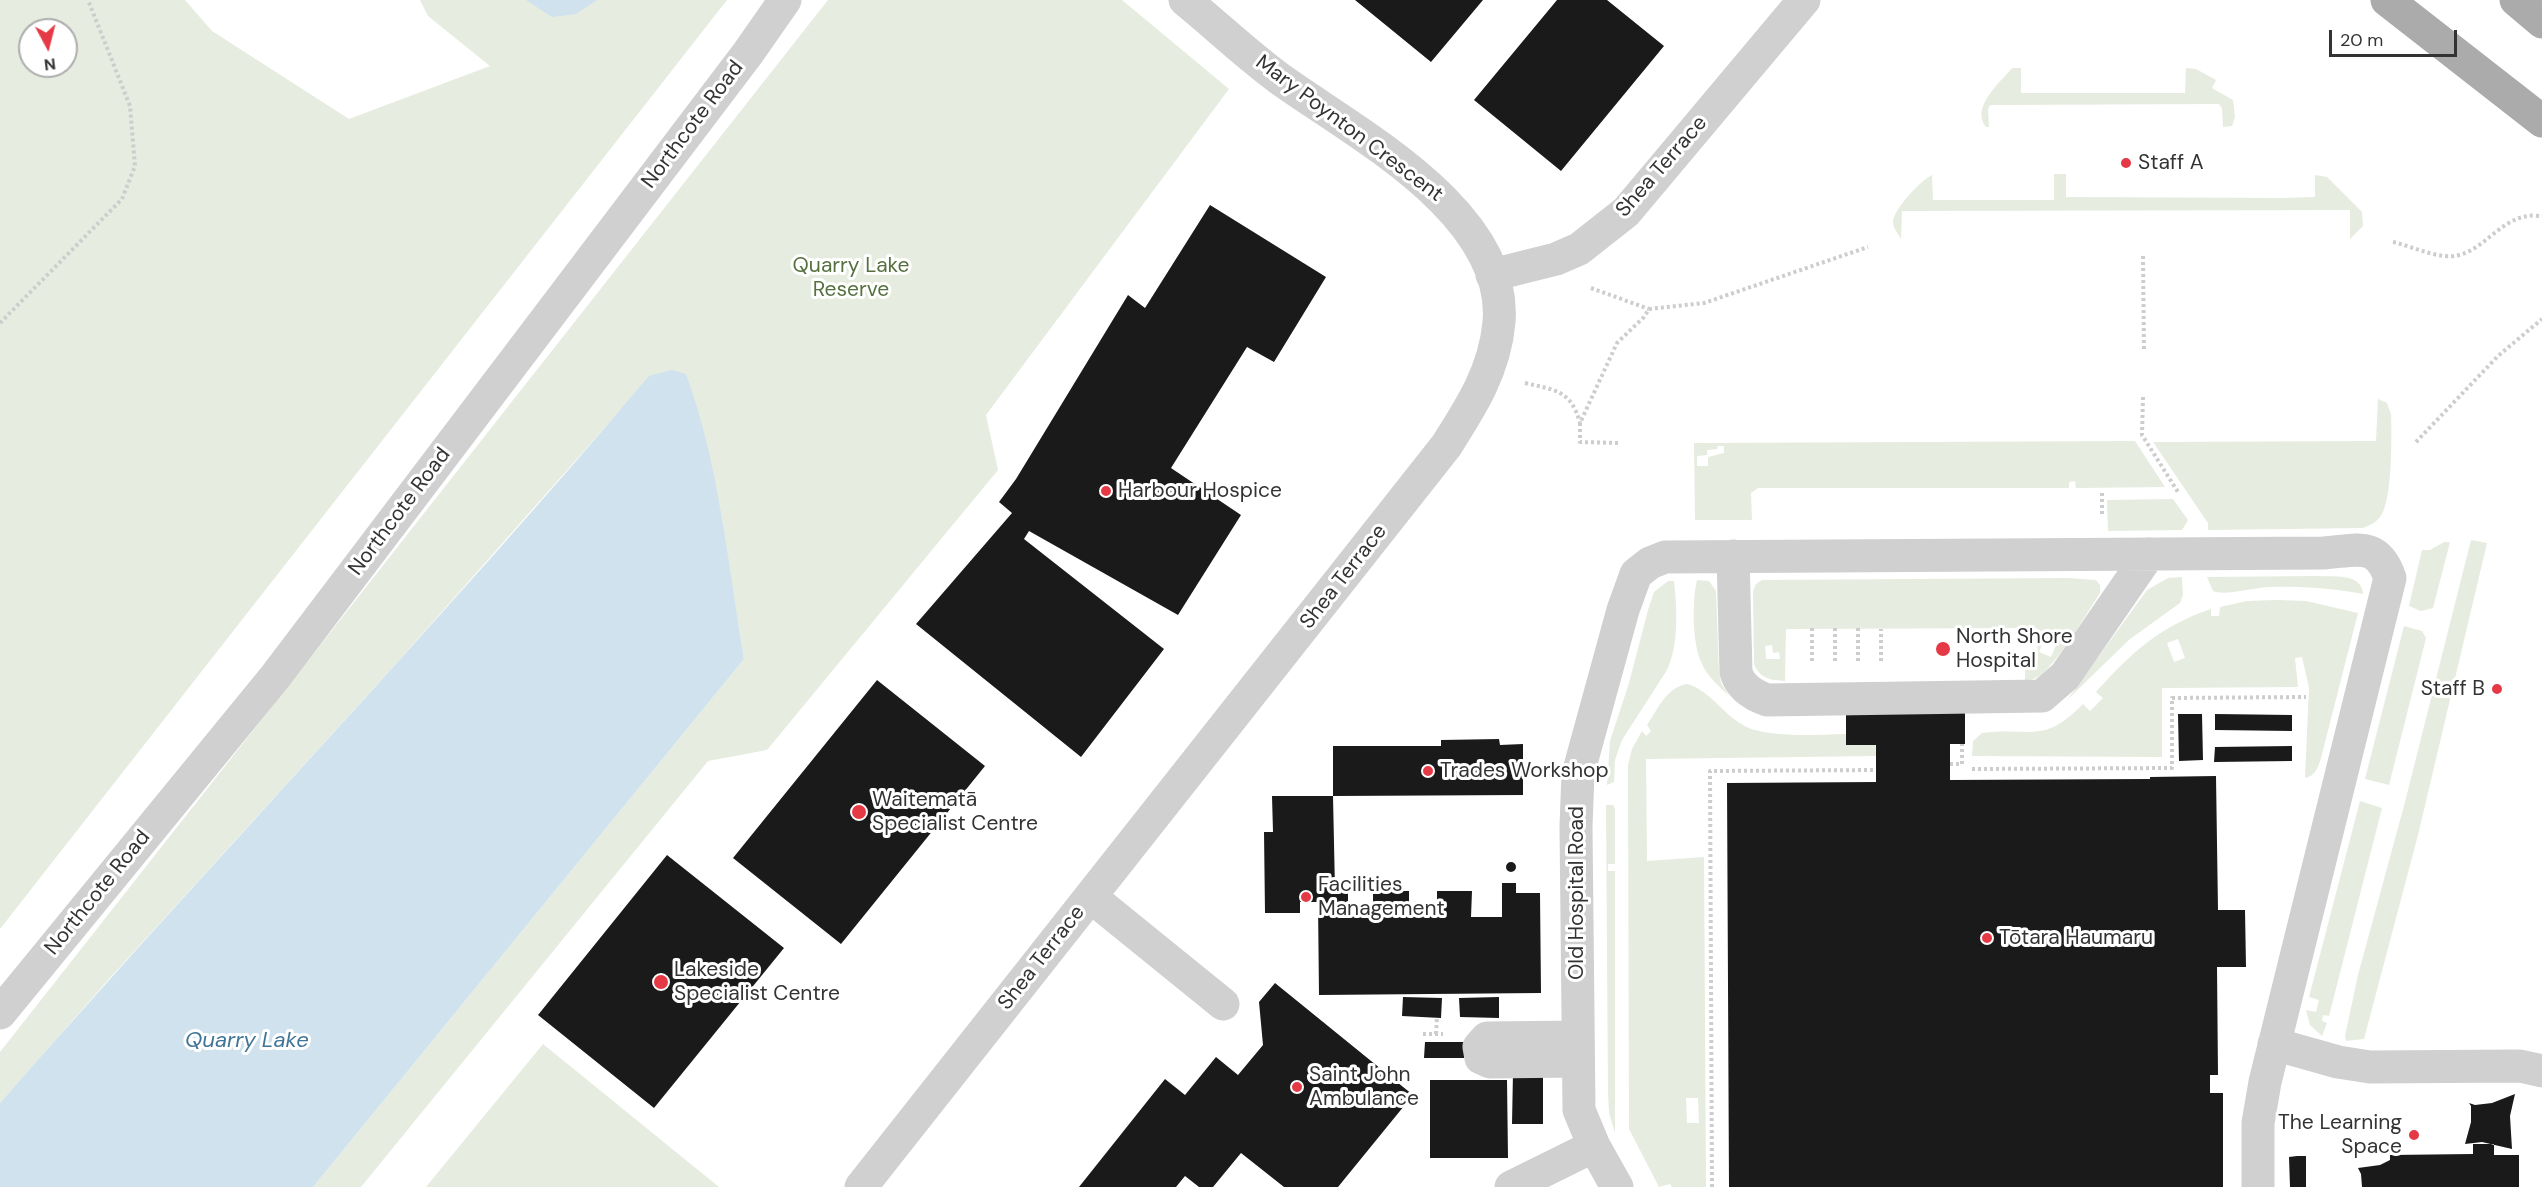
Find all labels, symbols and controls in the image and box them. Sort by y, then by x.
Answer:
north arrow [18,18,78,78]
scale bar [2332,18,2460,56]
text: 20 m [2340,28,2383,52]
street label: Mary Poynton Crescent [1250,50,1448,208]
text: N [43,53,57,76]
street label: Northcote Road [637,56,749,194]
street label: Shea Terrace [1611,111,1713,223]
place label: Staff A [2138,150,2204,176]
marker: Staff A [2119,156,2133,170]
park label: Quarry Lake Reserve [793,253,909,303]
street label: Northcote Road [344,443,456,581]
place label: Harbour Hospice [1118,478,1282,504]
marker: Harbour Hospice [1099,484,1113,498]
street label: Shea Terrace [1295,520,1393,634]
place label: North Shore Hospital [1956,624,2073,674]
marker: North Shore Hospital [1934,640,1952,658]
place label: Staff B [2421,676,2485,702]
marker: Staff B [2490,682,2504,696]
place label: Trades Workshop [1440,758,1609,784]
marker: Trades Workshop [1421,764,1435,778]
place label: Waitematā Specialist Centre [872,787,1038,837]
marker: Waitematā Specialist Centre [850,803,868,821]
street label: Old Hospital Road [1564,806,1590,980]
street label: Northcote Road [40,825,156,961]
place label: Facilities Management [1318,872,1445,922]
marker: Facilities Management [1299,890,1313,904]
street label: Shea Terrace [993,901,1091,1015]
place label: Tōtara Haumaru [1999,925,2153,951]
marker: Tōtara Haumaru [1980,931,1994,945]
place label: Lakeside Specialist Centre [674,957,840,1007]
marker: Lakeside Specialist Centre [652,973,670,991]
water label: Quarry Lake [185,1028,309,1054]
place label: Saint John Ambulance [1309,1062,1419,1112]
marker: Saint John Ambulance [1290,1080,1304,1094]
place label: The Learning Space [2278,1110,2402,1160]
marker: The Learning Space [2407,1128,2421,1142]

